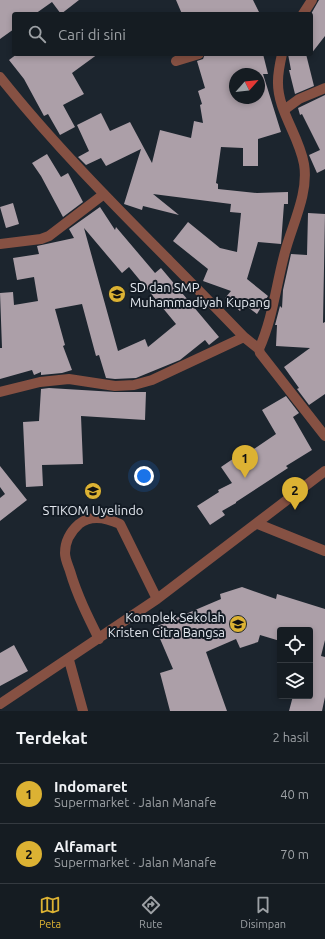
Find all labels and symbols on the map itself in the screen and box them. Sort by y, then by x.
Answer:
north arrow [229,68,265,104]
place label: SD dan SMP Muhammadiyah Kupang [130,280,271,309]
school or university icon: SD dan SMP Muhammadiyah Kupang [107,284,127,304]
pin: 1 [232,445,258,478]
your location [134,466,154,486]
pin: 2 [282,477,308,510]
school or university icon: STIKOM Uyelindo [83,481,103,501]
place label: STIKOM Uyelindo [43,503,143,517]
place label: Komplek Sekolah Kristen Citra Bangsa [108,610,225,639]
school or university icon: Komplek Sekolah Kristen Citra Bangsa [228,614,248,634]

